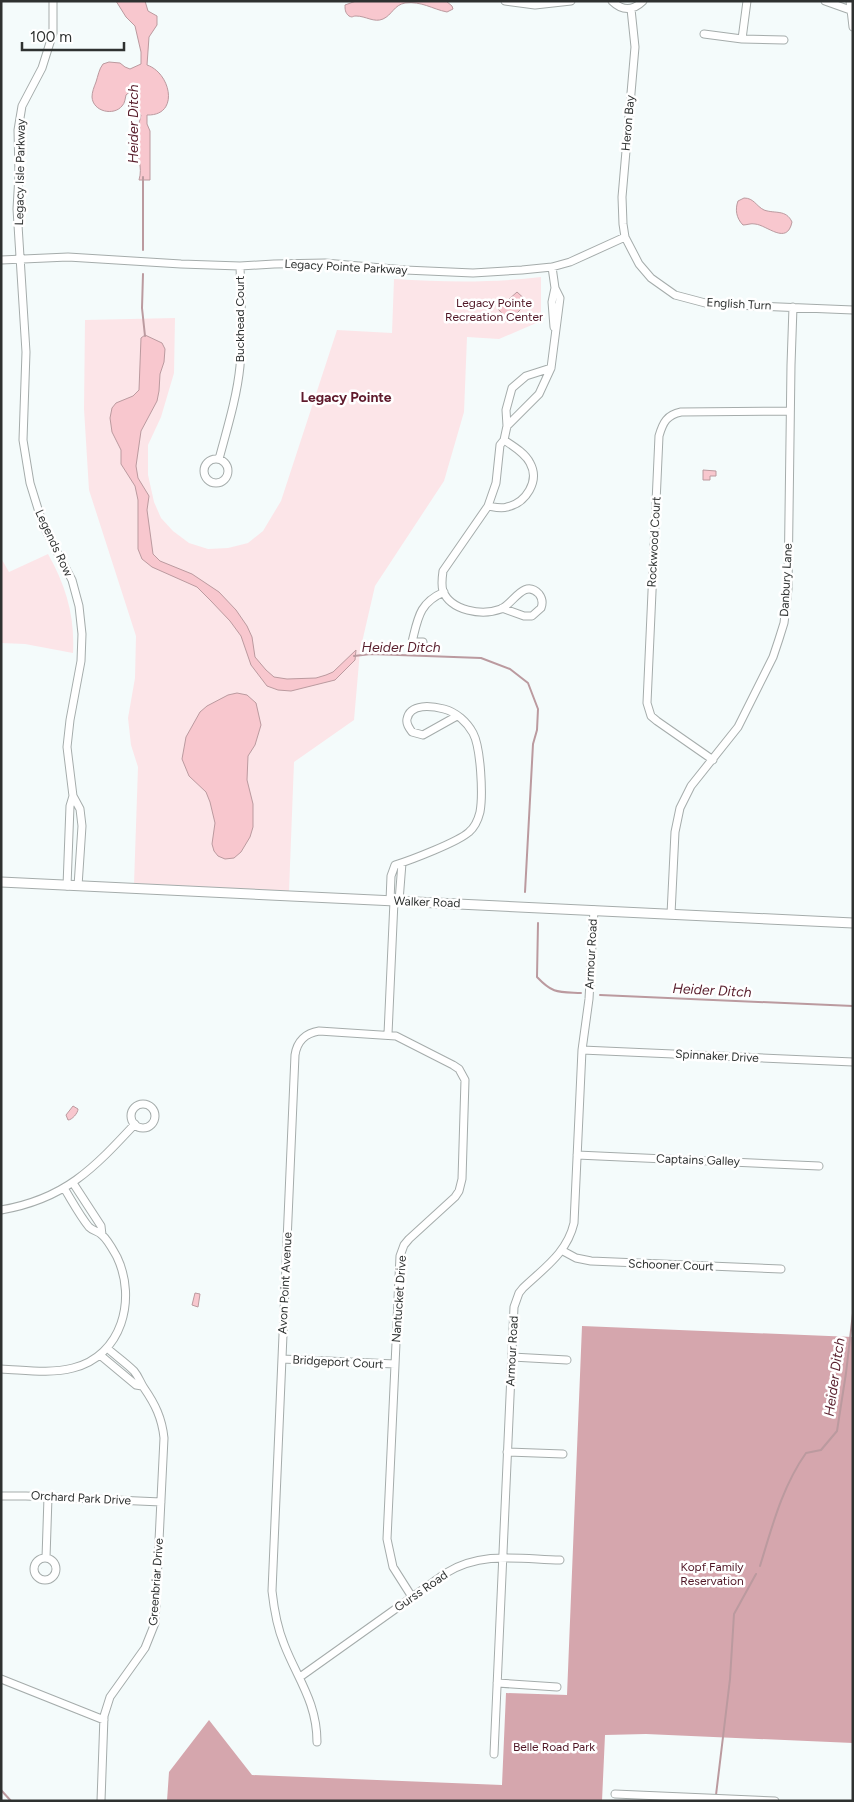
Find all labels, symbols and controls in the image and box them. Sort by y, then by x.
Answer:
scale bar [22,20,125,52]
text: 100 m [30,28,72,46]
water label: Heider Ditch [125,84,142,164]
street label: Heron Bay [619,94,637,151]
street label: Legacy Isle Parkway [12,118,28,226]
street label: Legacy Pointe Parkway [284,257,409,277]
street label: Buckhead Court [233,275,247,362]
street label: English Turn [706,295,772,313]
park label: Legacy Pointe Recreation Center [445,296,543,324]
district label: Legacy Pointe [300,389,392,406]
street label: Rockwood Court [645,496,663,588]
street label: Legends Row [32,507,76,579]
street label: Danbury Lane [777,542,795,617]
water label: Heider Ditch [361,639,441,656]
street label: Walker Road [393,894,461,910]
street label: Armour Road [582,918,600,990]
water label: Heider Ditch [672,980,752,1001]
street label: Spinnaker Drive [675,1047,760,1065]
street label: Captains Galley [656,1152,741,1168]
street label: Avon Point Avenue [275,1231,295,1334]
street label: Nantucket Drive [389,1255,409,1343]
street label: Schooner Court [628,1257,714,1274]
street label: Armour Road [503,1315,521,1387]
water label: Heider Ditch [821,1336,848,1417]
street label: Bridgeport Court [292,1353,384,1371]
street label: Orchard Park Drive [31,1488,132,1508]
street label: Greenbriar Drive [146,1537,166,1626]
park label: Kopf Family Reservation [680,1560,744,1588]
street label: Gurss Road [392,1568,450,1614]
park label: Belle Road Park [513,1740,595,1754]

